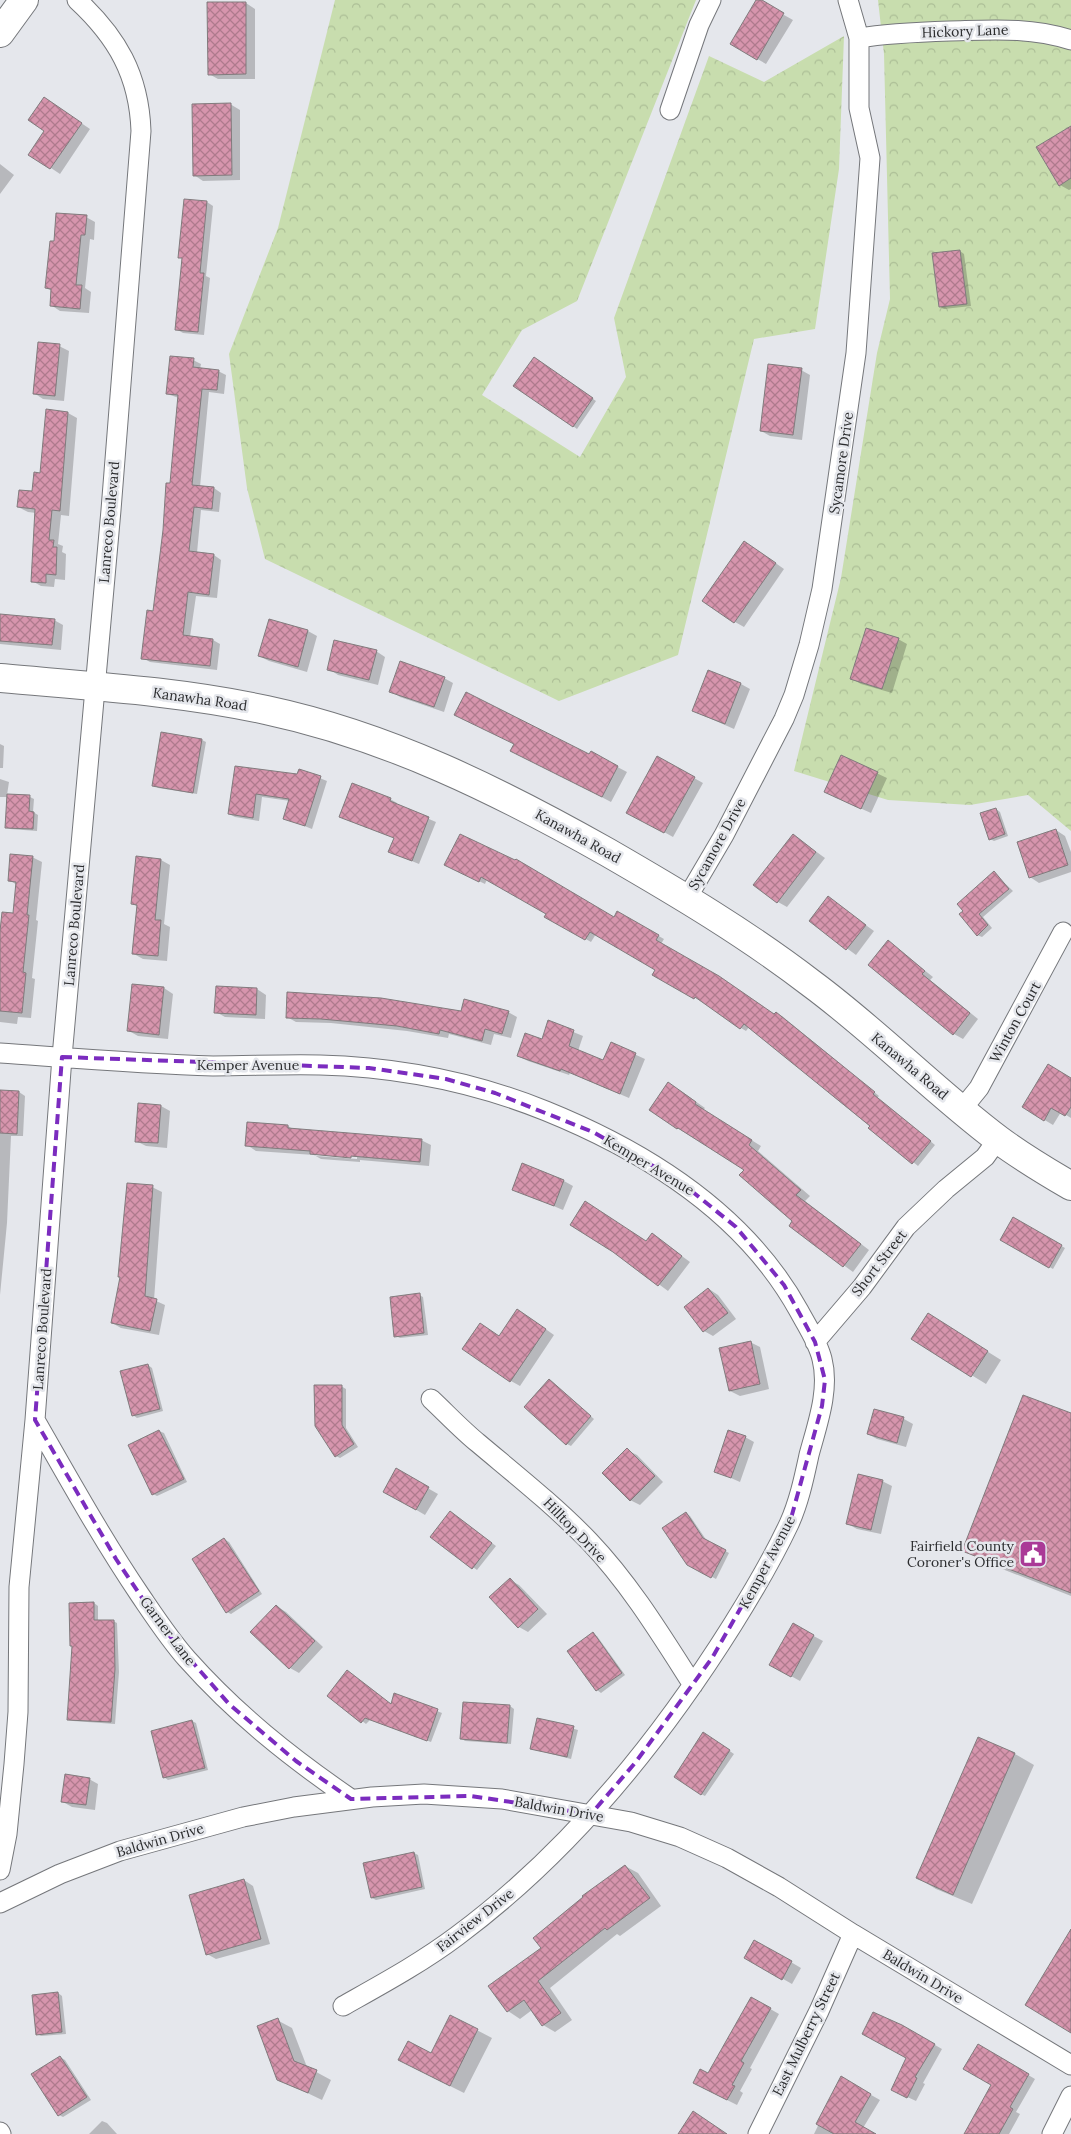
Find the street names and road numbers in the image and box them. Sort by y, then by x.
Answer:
street label: Hickory Lane [921,20,1009,42]
street label: Sycamore Drive [825,410,857,515]
street label: Lanreco Boulevard [95,460,123,584]
street label: Kanawha Road [152,683,248,715]
street label: Sycamore Drive [684,794,750,893]
street label: Kanawha Road [532,805,624,867]
street label: Lanreco Boulevard [60,863,88,987]
street label: Winton Court [985,978,1045,1066]
street label: Kanawha Road [868,1028,952,1104]
street label: Kemper Avenue [197,1056,300,1074]
street label: Kemper Avenue [600,1131,698,1199]
street label: Short Street [847,1226,911,1300]
street label: Lanreco Boulevard [29,1268,55,1390]
street label: Hilltop Drive [540,1494,611,1566]
street label: Kemper Avenue [735,1512,799,1612]
street label: Garner Lane [136,1593,200,1669]
street label: Baldwin Drive [513,1792,605,1826]
street label: Baldwin Drive [114,1819,206,1861]
street label: Fairview Drive [433,1884,517,1956]
street label: Baldwin Drive [880,1945,967,2007]
street label: East Mulberry Street [768,1969,844,2099]

